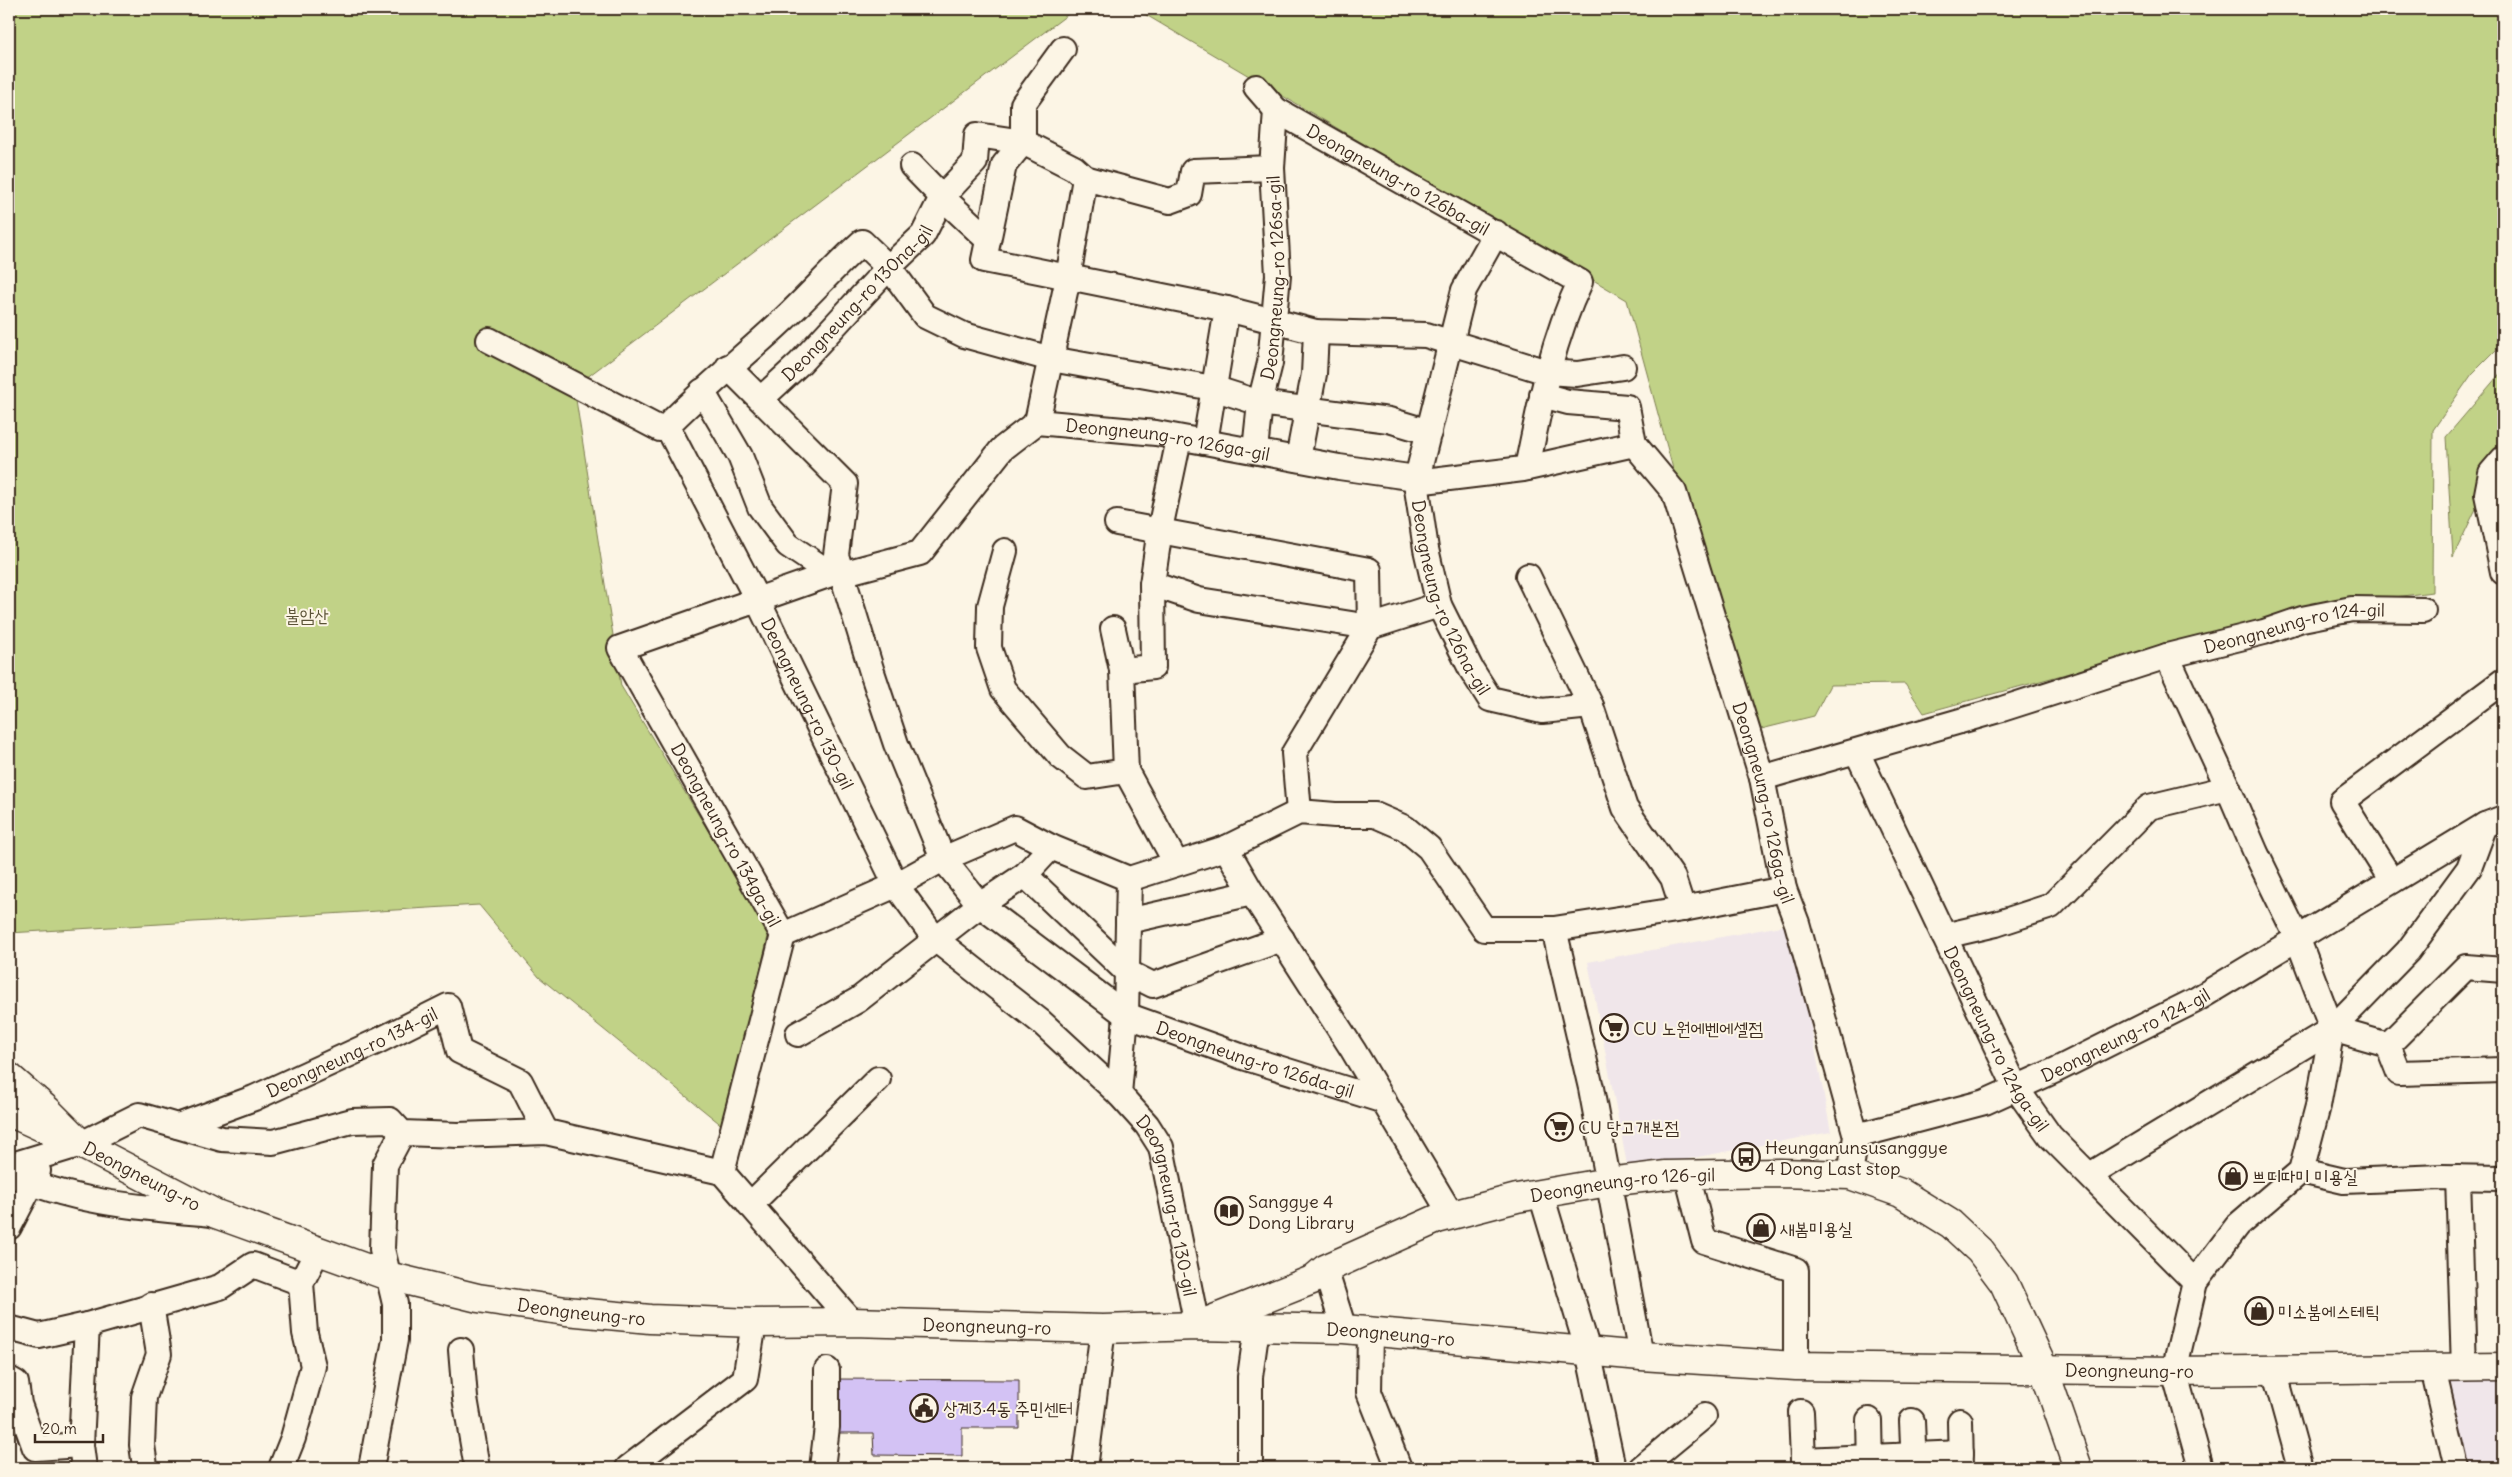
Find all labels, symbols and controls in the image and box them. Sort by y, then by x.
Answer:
street label: Deongneung-ro 126ba-gil [1303,118,1494,240]
street label: Deongneung-ro 126sa-gil [1255,175,1290,382]
street label: Deongneung-ro 130na-gil [776,221,938,386]
street label: Deongneung-ro 126ga-gil [1065,413,1272,465]
street label: Deongneung-ro 126na-gil [1407,498,1496,699]
street label: Deongneung-ro 124-gil [2201,597,2385,658]
park label: 불암산 [285,604,329,627]
street label: Deongneung-ro 130-gil [756,614,859,793]
street label: Deongneung-ro 126ga-gil [1728,699,1800,907]
street label: Deongneung-ro 134ga-gil [666,739,786,931]
street label: Deongneung-ro 124ga-gil [1939,942,2055,1136]
street label: Deongneung-ro 124-gil [2037,983,2214,1087]
street label: Deongneung-ro 134-gil [262,1002,441,1102]
supermarket icon: CU 노원에벤에셀점 [1599,1013,1629,1043]
street label: Deongneung-ro 126da-gil [1153,1015,1357,1102]
place label: CU 노원에벤에셀점 [1633,1017,1763,1040]
street label: Deongneung-ro 130-gil [1132,1110,1202,1298]
supermarket icon: CU 당고개본점 [1544,1112,1574,1142]
place label: CU 당고개본점 [1578,1116,1679,1139]
street label: Deongneung-ro [80,1136,205,1216]
place label: Heunganunsusanggye 4 Dong Last stop [1765,1136,1948,1180]
bus stop icon: Heunganunsusanggye 4 Dong Last stop [1731,1142,1761,1172]
shop icon: 쁘띠따미 미용실 [2218,1161,2248,1191]
street label: Deongneung-ro 126-gil [1528,1163,1715,1207]
place label: 쁘띠따미 미용실 [2252,1165,2358,1188]
place label: Sanggye 4 Dong Library [1248,1190,1354,1234]
library icon: Sanggye 4 Dong Library [1214,1196,1244,1226]
shop icon: 새봄미용실 [1746,1213,1776,1243]
place label: 새봄미용실 [1780,1217,1853,1240]
street label: Deongneung-ro [516,1292,647,1330]
shop icon: 미소붐에스테틱 [2244,1296,2274,1326]
place label: 미소붐에스테틱 [2278,1300,2379,1323]
street label: Deongneung-ro [922,1312,1052,1339]
street label: Deongneung-ro [1326,1317,1456,1351]
street label: Deongneung-ro [2065,1358,2194,1383]
public building icon: 상계3·4동 주민센터 [909,1393,939,1423]
place label: 상계3·4동 주민센터 [943,1397,1073,1420]
scale bar [35,1412,102,1444]
text: 20 m [42,1419,77,1438]

